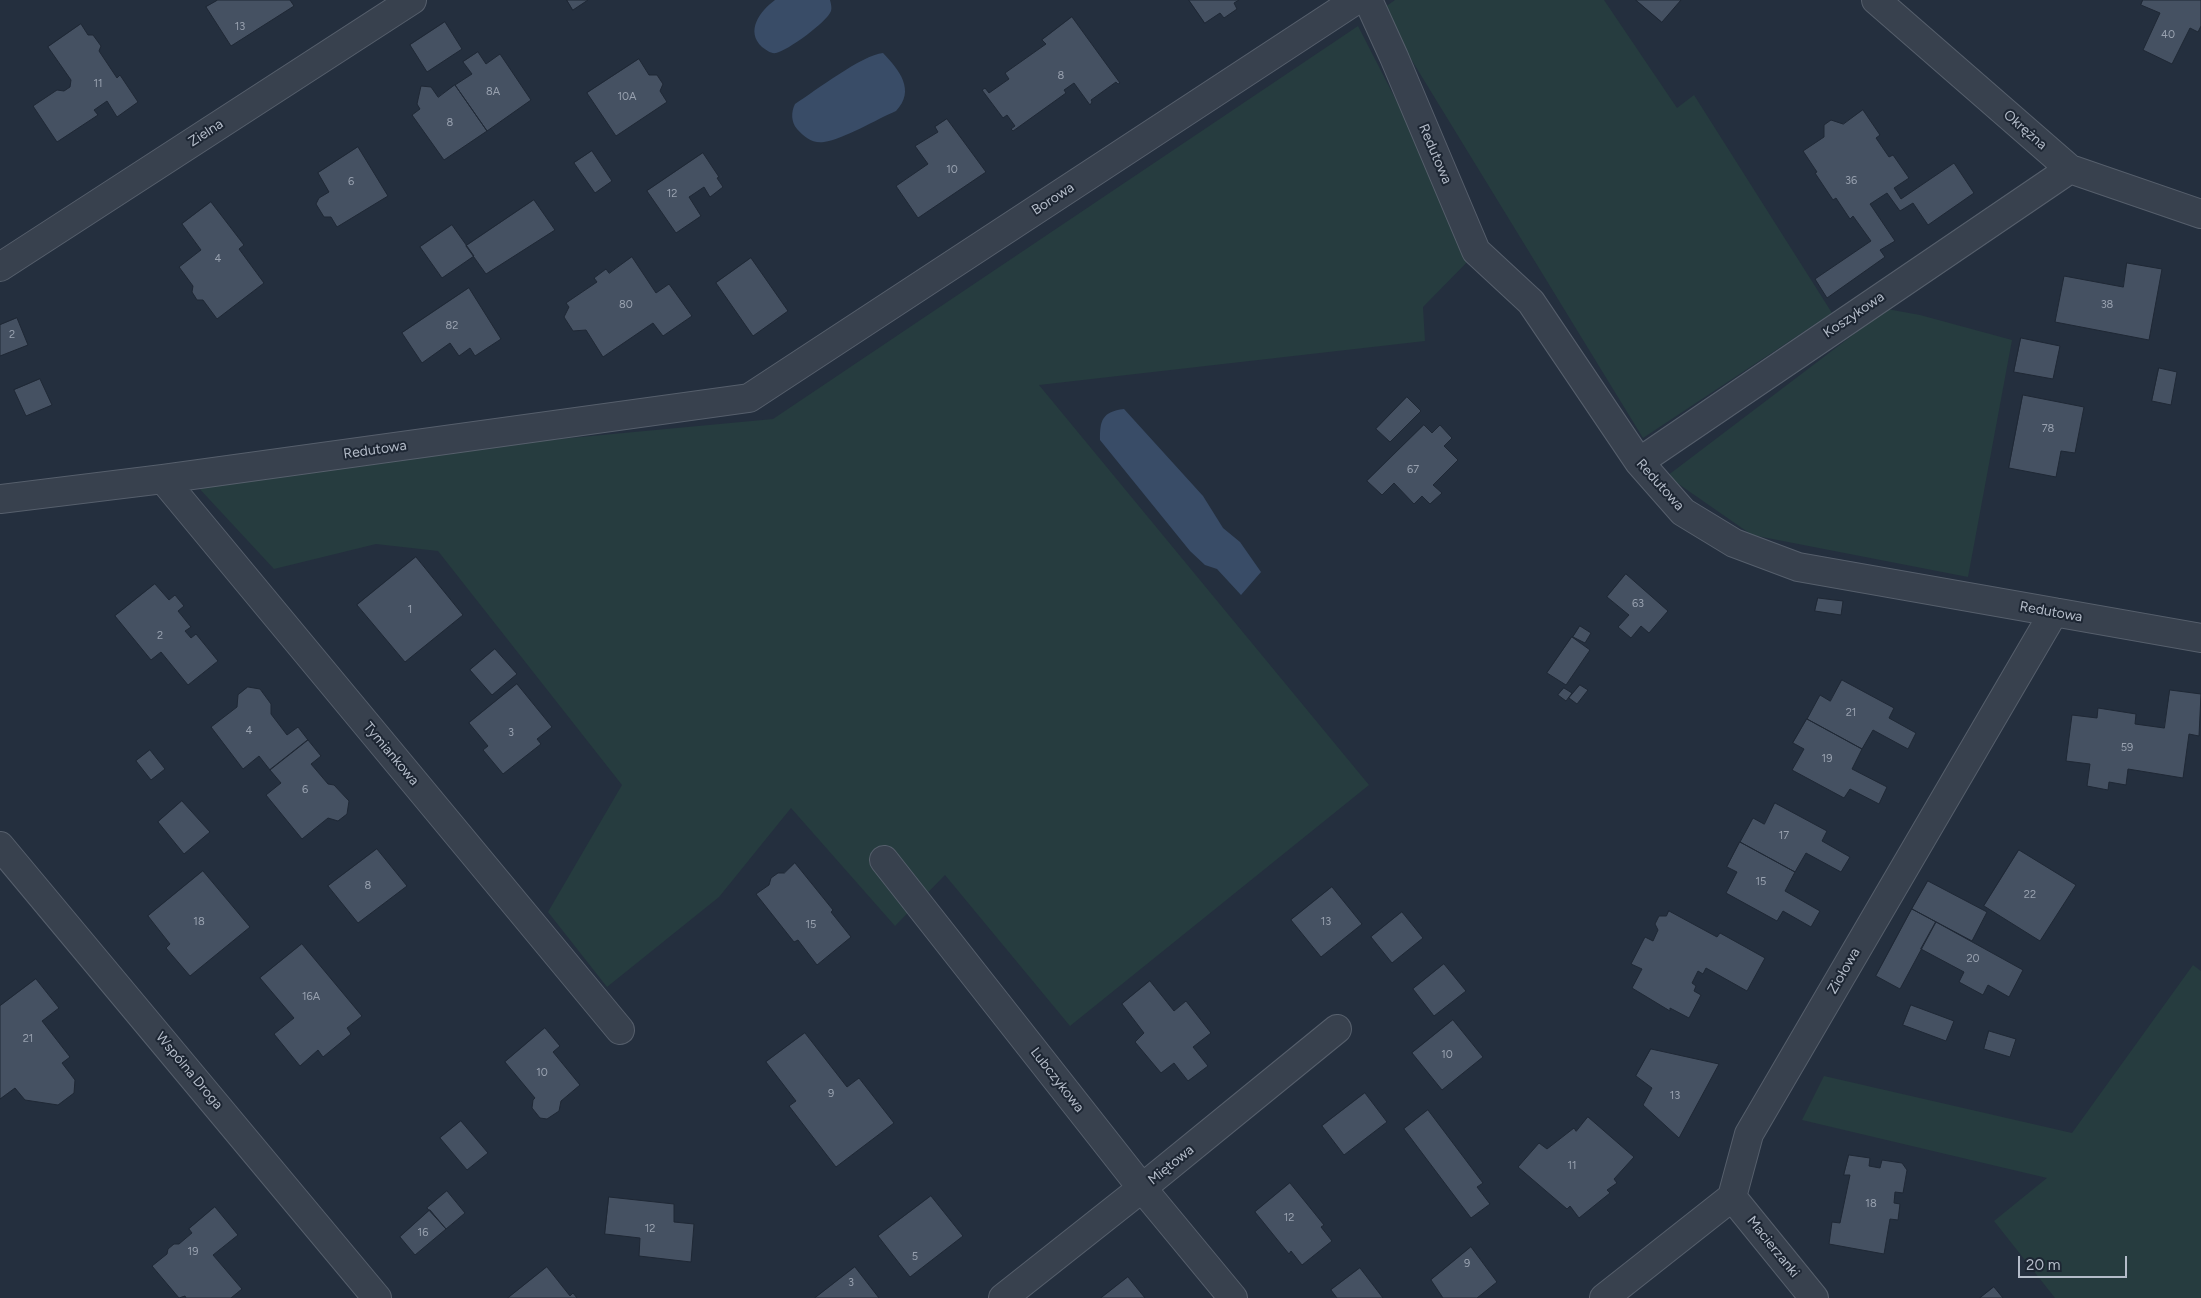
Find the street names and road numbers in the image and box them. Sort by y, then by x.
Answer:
street label: Okrężna [2000,107,2050,153]
street label: Zielna [186,116,226,150]
street label: Redutowa [1415,121,1455,187]
street label: Borowa [1029,179,1077,219]
street label: Koszykowa [1820,289,1888,341]
street label: Redutowa [342,437,408,463]
street label: Redutowa [1632,456,1688,514]
street label: Redutowa [2018,598,2084,626]
street label: Tymiankowa [360,719,422,789]
street label: Ziołowa [1824,945,1864,997]
street label: Wspólna Droga [152,1029,226,1113]
street label: Lubczykowa [1026,1044,1088,1116]
street label: Miętowa [1145,1142,1197,1188]
street label: Macierzanki [1743,1213,1803,1281]

